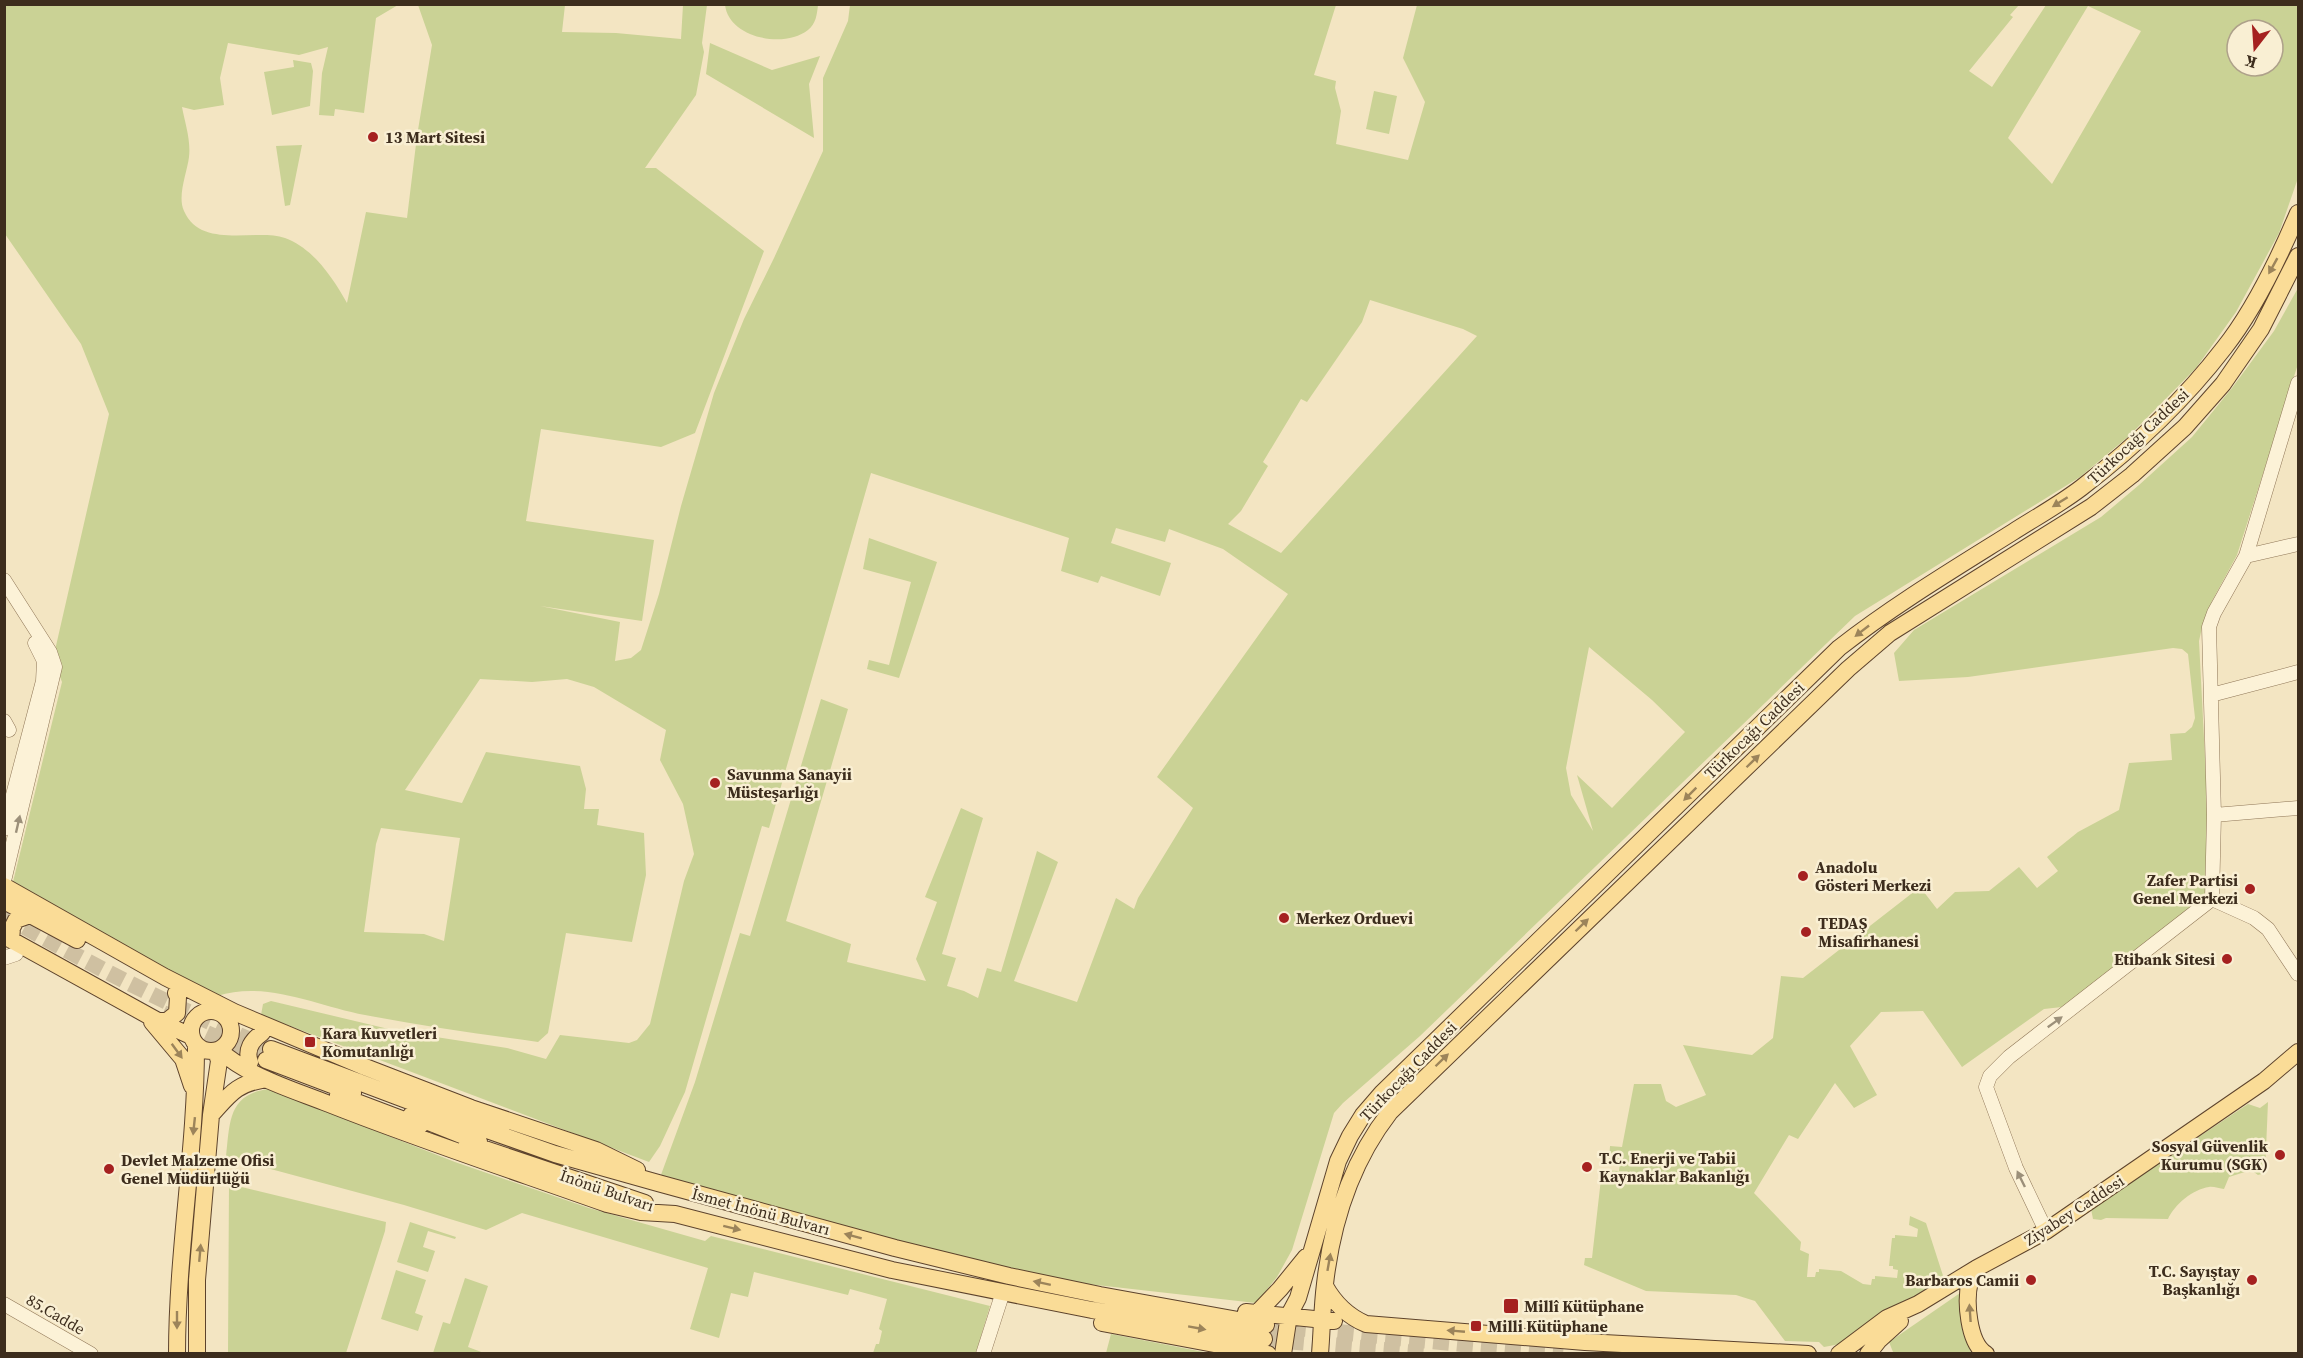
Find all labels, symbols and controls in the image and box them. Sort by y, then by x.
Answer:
north arrow [2225,18,2285,78]
text: K [2241,50,2259,74]
place label: 13 Mart Sitesi [385,126,485,148]
marker: 13 Mart Sitesi [366,130,380,144]
one-way arrow [2268,258,2278,275]
street label: Türkocağı Caddesi [2082,383,2194,489]
one-way arrow [2052,496,2069,507]
one-way arrow [1854,624,1870,637]
street label: Türkocağı Caddesi [1699,676,1809,784]
one-way arrow [1746,754,1761,768]
place label: Savunma Sanayii Müsteşarlığı [727,763,852,803]
marker: Savunma Sanayii Müsteşarlığı [708,776,722,790]
one-way arrow [1683,786,1697,800]
one-way arrow [13,814,23,833]
place label: Anadolu Gösteri Merkezi [1815,856,1931,896]
marker: Anadolu Gösteri Merkezi [1796,869,1810,883]
place label: Zafer Partisi Genel Merkezi [2133,869,2238,909]
marker: Zafer Partisi Genel Merkezi [2243,882,2257,896]
place label: Merkez Orduevi [1296,907,1413,929]
marker: Merkez Orduevi [1277,911,1291,925]
place label: TEDAŞ Misafirhanesi [1818,912,1919,952]
one-way arrow [1575,918,1589,932]
marker: TEDAŞ Misafirhanesi [1799,925,1813,939]
place label: Etibank Sitesi [2114,948,2215,970]
marker: Etibank Sitesi [2220,952,2234,966]
street label: Türkocağı Caddesi [1354,1016,1462,1126]
one-way arrow [2047,1016,2063,1028]
place label: Kara Kuvvetleri Komutanlığı [322,1022,437,1062]
marker: Kara Kuvvetleri Komutanlığı [303,1035,317,1049]
one-way arrow [171,1042,183,1058]
one-way arrow [1434,1054,1448,1068]
one-way arrow [189,1116,199,1135]
place label: Sosyal Güvenlik Kurumu (SGK) [2152,1135,2268,1175]
place label: T.C. Enerji ve Tabii Kaynaklar Bakanlığı [1599,1147,1750,1187]
marker: Sosyal Güvenlik Kurumu (SGK) [2273,1148,2287,1162]
place label: Devlet Malzeme Ofisi Genel Müdürlüğü [121,1149,274,1189]
marker: T.C. Enerji ve Tabii Kaynaklar Bakanlığı [1580,1160,1594,1174]
marker: Devlet Malzeme Ofisi Genel Müdürlüğü [102,1162,116,1176]
street label: İnönü Bulvarı [557,1164,657,1216]
street label: Ziyabey Caddesi [2020,1169,2128,1250]
one-way arrow [2016,1170,2026,1187]
street label: İsmet İnönü Bulvarı [689,1182,833,1240]
one-way arrow [723,1224,741,1234]
one-way arrow [844,1231,862,1240]
one-way arrow [195,1244,205,1263]
one-way arrow [1324,1252,1333,1271]
place label: T.C. Sayıştay Başkanlığı [2149,1260,2240,1300]
place label: Barbaros Camii [1905,1269,2019,1291]
marker: Barbaros Camii [2024,1273,2038,1287]
marker: T.C. Sayıştay Başkanlığı [2245,1273,2259,1287]
one-way arrow [1033,1278,1052,1287]
street label: 85.Cadde [23,1288,89,1340]
place label: Millî Kütüphane [1524,1295,1644,1317]
marker: Millî Kütüphane [1502,1297,1520,1315]
one-way arrow [1965,1303,1974,1322]
one-way arrow [172,1310,182,1329]
place label: Milli Kütüphane [1488,1315,1608,1337]
marker: Milli Kütüphane [1469,1319,1483,1333]
one-way arrow [1188,1324,1207,1333]
one-way arrow [1447,1326,1466,1336]

